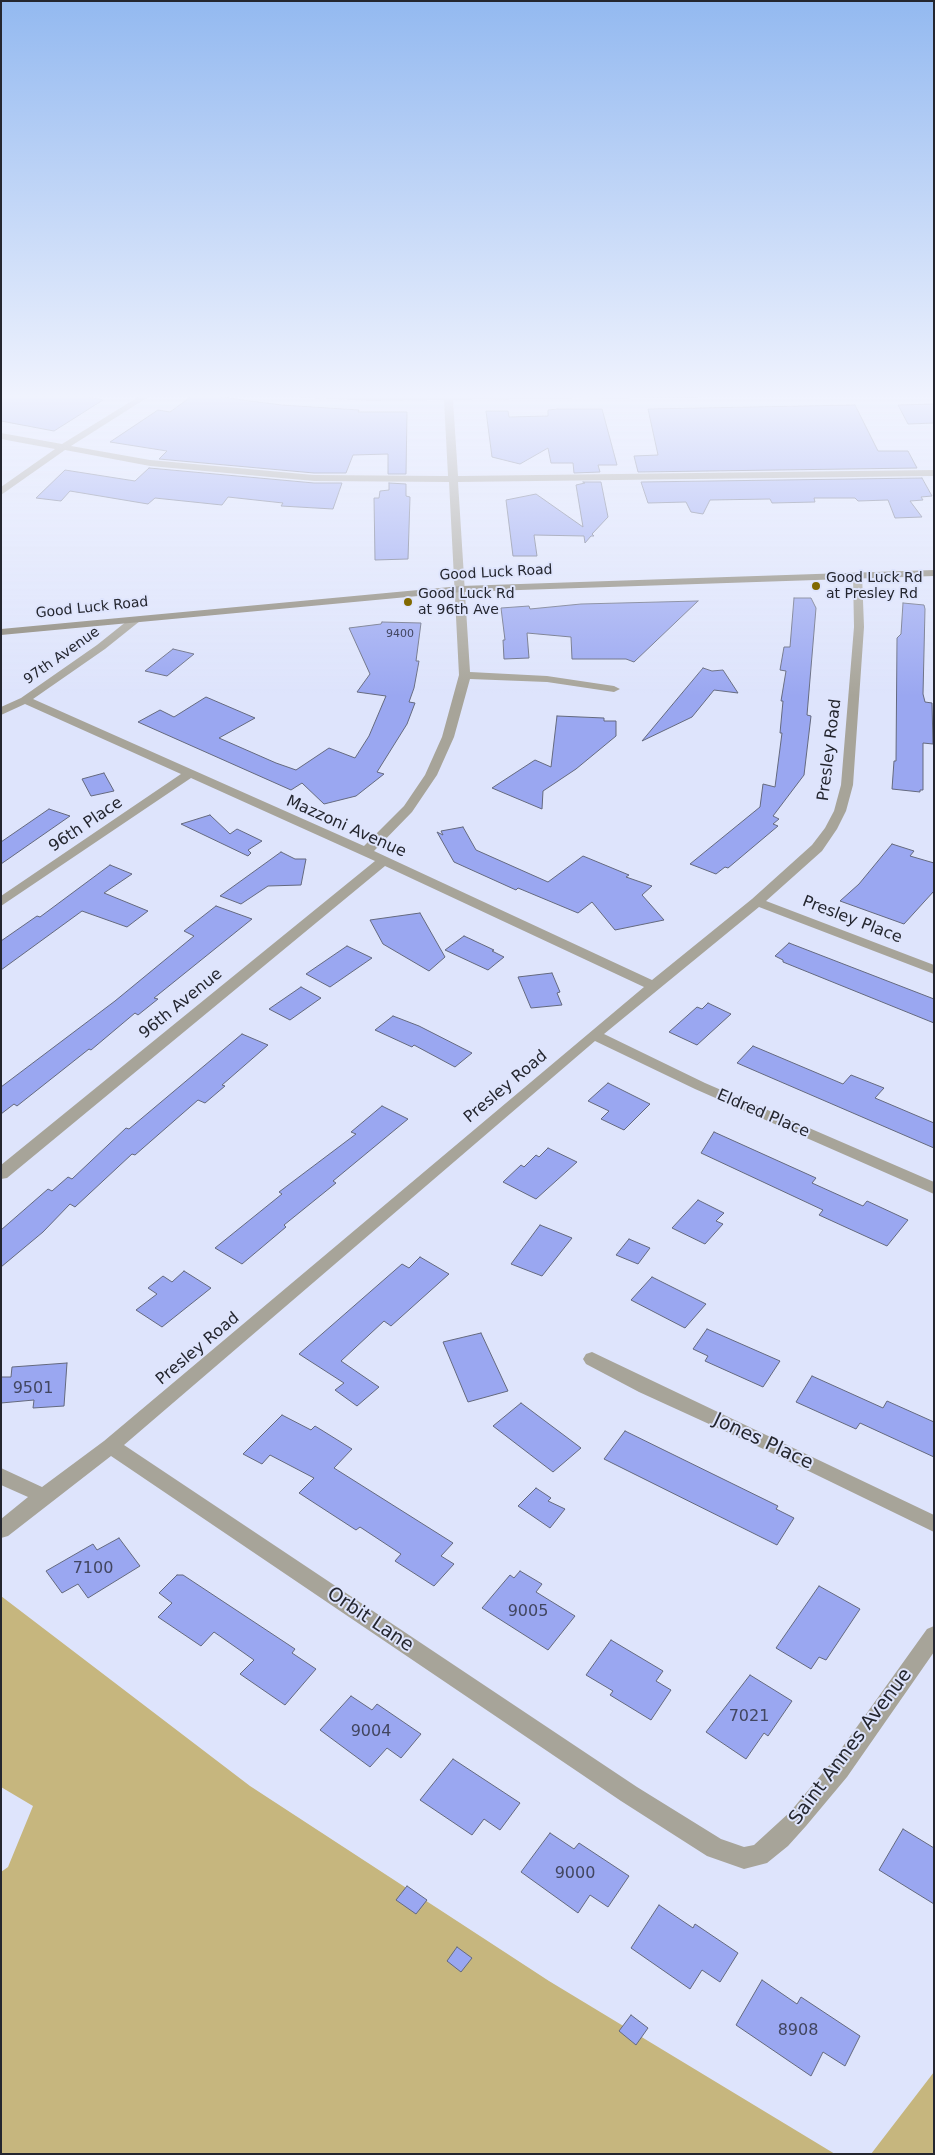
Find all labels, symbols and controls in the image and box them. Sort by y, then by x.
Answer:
street label: Good Luck Road [439,562,553,584]
place label: Good Luck Rd at Presley Rd [826,570,923,602]
marker: Good Luck Rd at Presley Rd [810,580,822,592]
place label: Good Luck Rd at 96th Ave [418,586,515,618]
street label: Good Luck Road [35,594,149,622]
marker: Good Luck Rd at 96th Ave [402,596,414,608]
street label: 97th Avenue [21,624,103,688]
house number: 9400 [386,627,414,641]
street label: Presley Road [814,698,846,802]
street label: Mazzoni Avenue [283,792,409,862]
street label: 96th Place [46,793,126,857]
street label: Presley Place [799,892,905,948]
street label: 96th Avenue [136,965,226,1043]
street label: Presley Road [460,1047,552,1127]
street label: Eldred Place [714,1086,812,1142]
street label: Presley Road [152,1309,244,1389]
house number: 9501 [13,1379,53,1399]
street label: Jones Place [710,1409,816,1475]
house number: 7100 [73,1559,113,1579]
street label: Orbit Lane [322,1583,418,1657]
house number: 9005 [508,1602,548,1622]
street label: Saint Annes Avenue [785,1664,917,1830]
house number: 7021 [729,1707,769,1727]
house number: 9004 [351,1722,391,1742]
house number: 9000 [555,1864,595,1884]
house number: 8908 [778,2021,818,2041]

